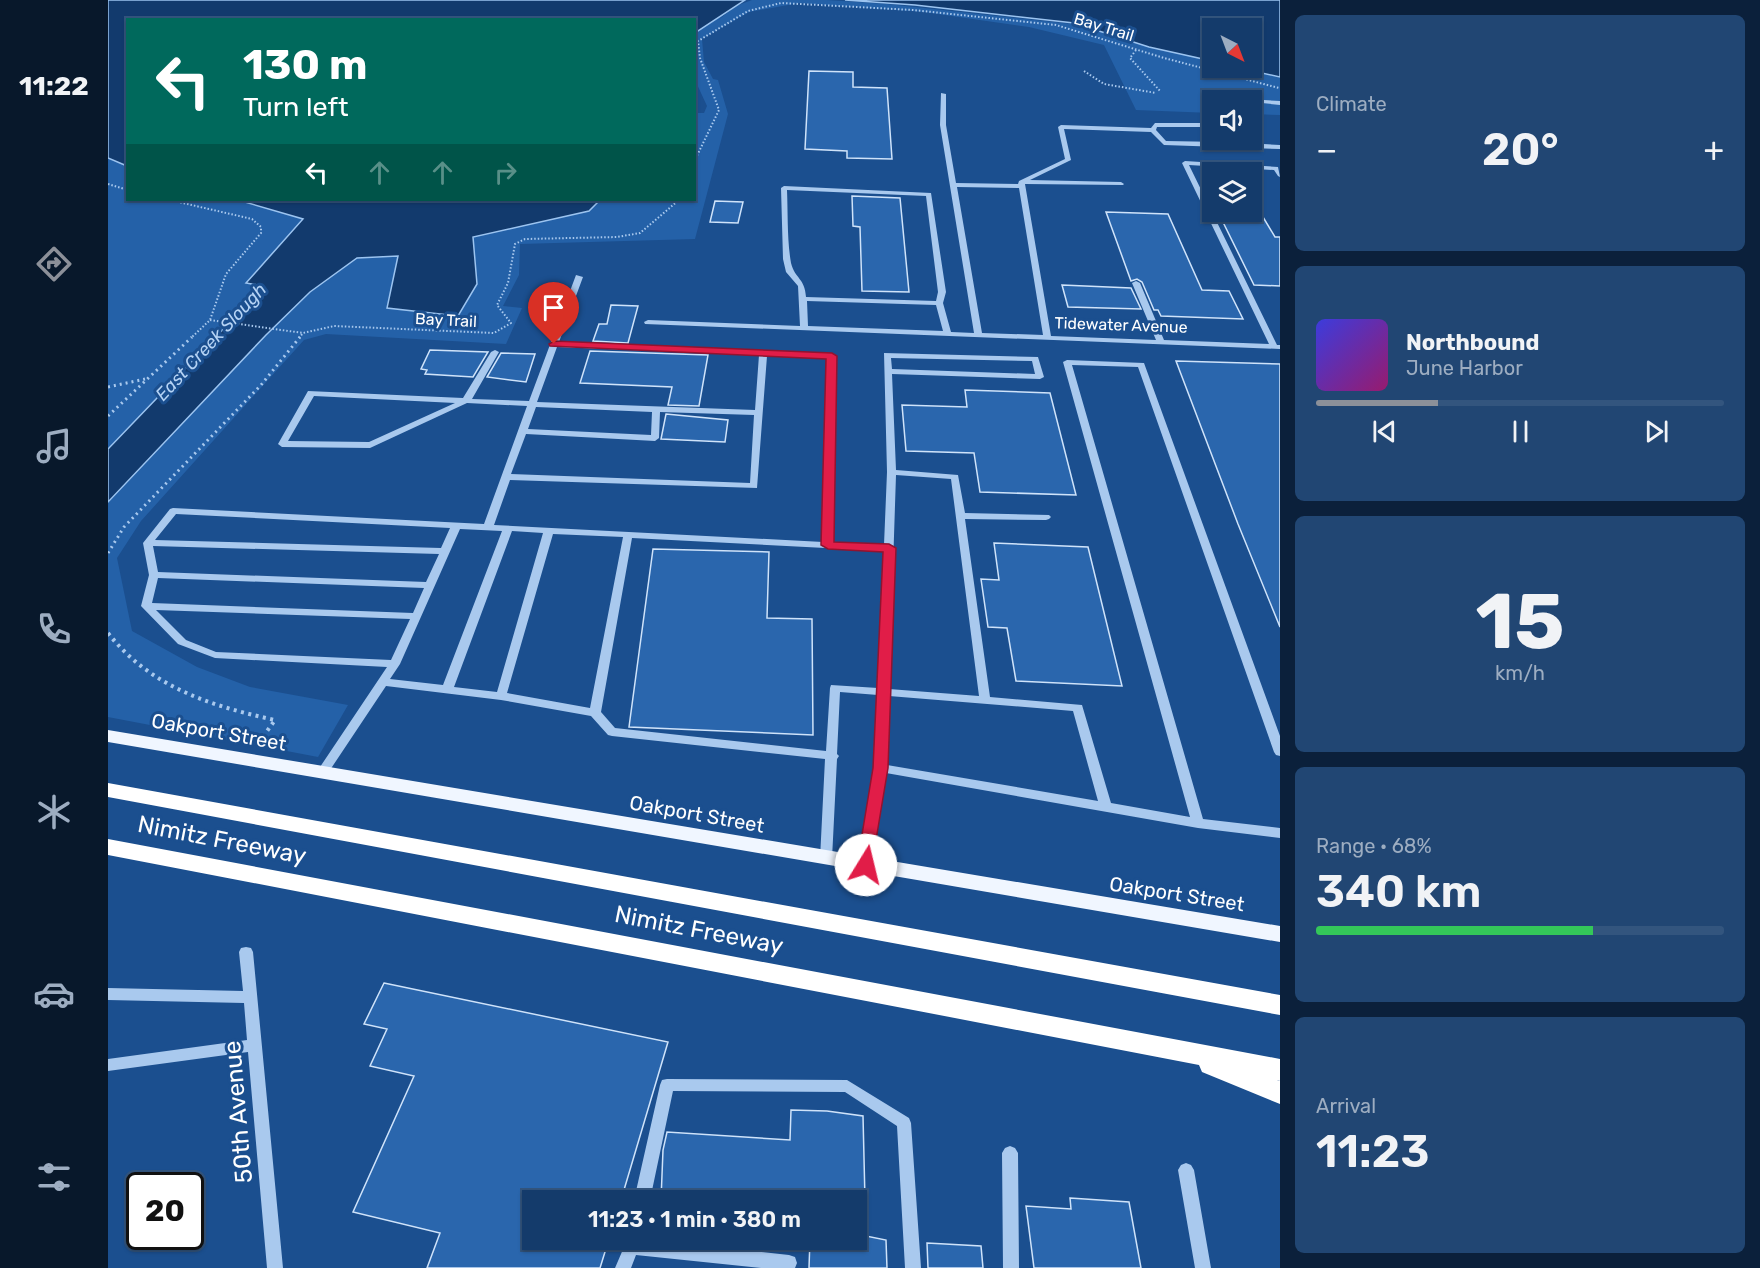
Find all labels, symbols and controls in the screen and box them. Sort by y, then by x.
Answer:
street label: Bay Trail [1072,9,1136,45]
north arrow [1202,18,1262,78]
map controls [1202,18,1262,222]
text: 130 m [243,40,368,90]
icon: left [144,42,222,120]
text: 11:22 [19,70,89,102]
button: sound [1202,90,1262,150]
text: Turn left [243,91,348,123]
text: Climate [1316,92,1387,116]
text: 20° [1482,123,1559,176]
text: − [1316,130,1337,169]
text: + [1703,130,1724,169]
icon: left [300,156,333,189]
icon: ahead [363,156,396,189]
icon: ahead [426,156,459,189]
icon: right [489,156,522,189]
button: layers [1202,162,1262,222]
icon: directions [33,243,75,285]
water label: East Creek Slough [151,279,271,405]
pin [528,282,579,344]
icon: arrive [537,291,570,324]
street label: Bay Trail [415,309,477,331]
street label: Tidewater Avenue [1054,313,1188,337]
text: Northbound [1406,329,1539,356]
text: June Harbor [1406,356,1523,380]
icon: previous [1368,415,1401,448]
icon: pause [1504,415,1537,448]
icon: next [1640,415,1673,448]
icon: music [33,425,75,467]
text: 15 [1475,575,1565,668]
icon: phone [33,608,75,650]
text: km/h [1495,661,1545,685]
street label: Oakport Street [150,708,288,756]
street label: Oakport Street [628,790,766,838]
icon: climate [33,791,75,833]
street label: Nimitz Freeway [135,810,309,870]
position arrow [834,833,898,897]
text: Range · 68% [1316,834,1432,858]
text: 340 km [1316,865,1481,918]
street label: Oakport Street [1108,871,1246,917]
street label: Nimitz Freeway [612,900,786,960]
icon: car [33,973,75,1015]
street label: 50th Avenue [218,1040,258,1184]
text: Arrival [1316,1094,1376,1118]
text: 11:23 [1316,1125,1429,1178]
icon: filters [33,1156,75,1198]
speed limit sign: 20 [126,1172,204,1250]
text: 11:23 · 1 min · 380 m [588,1206,801,1233]

